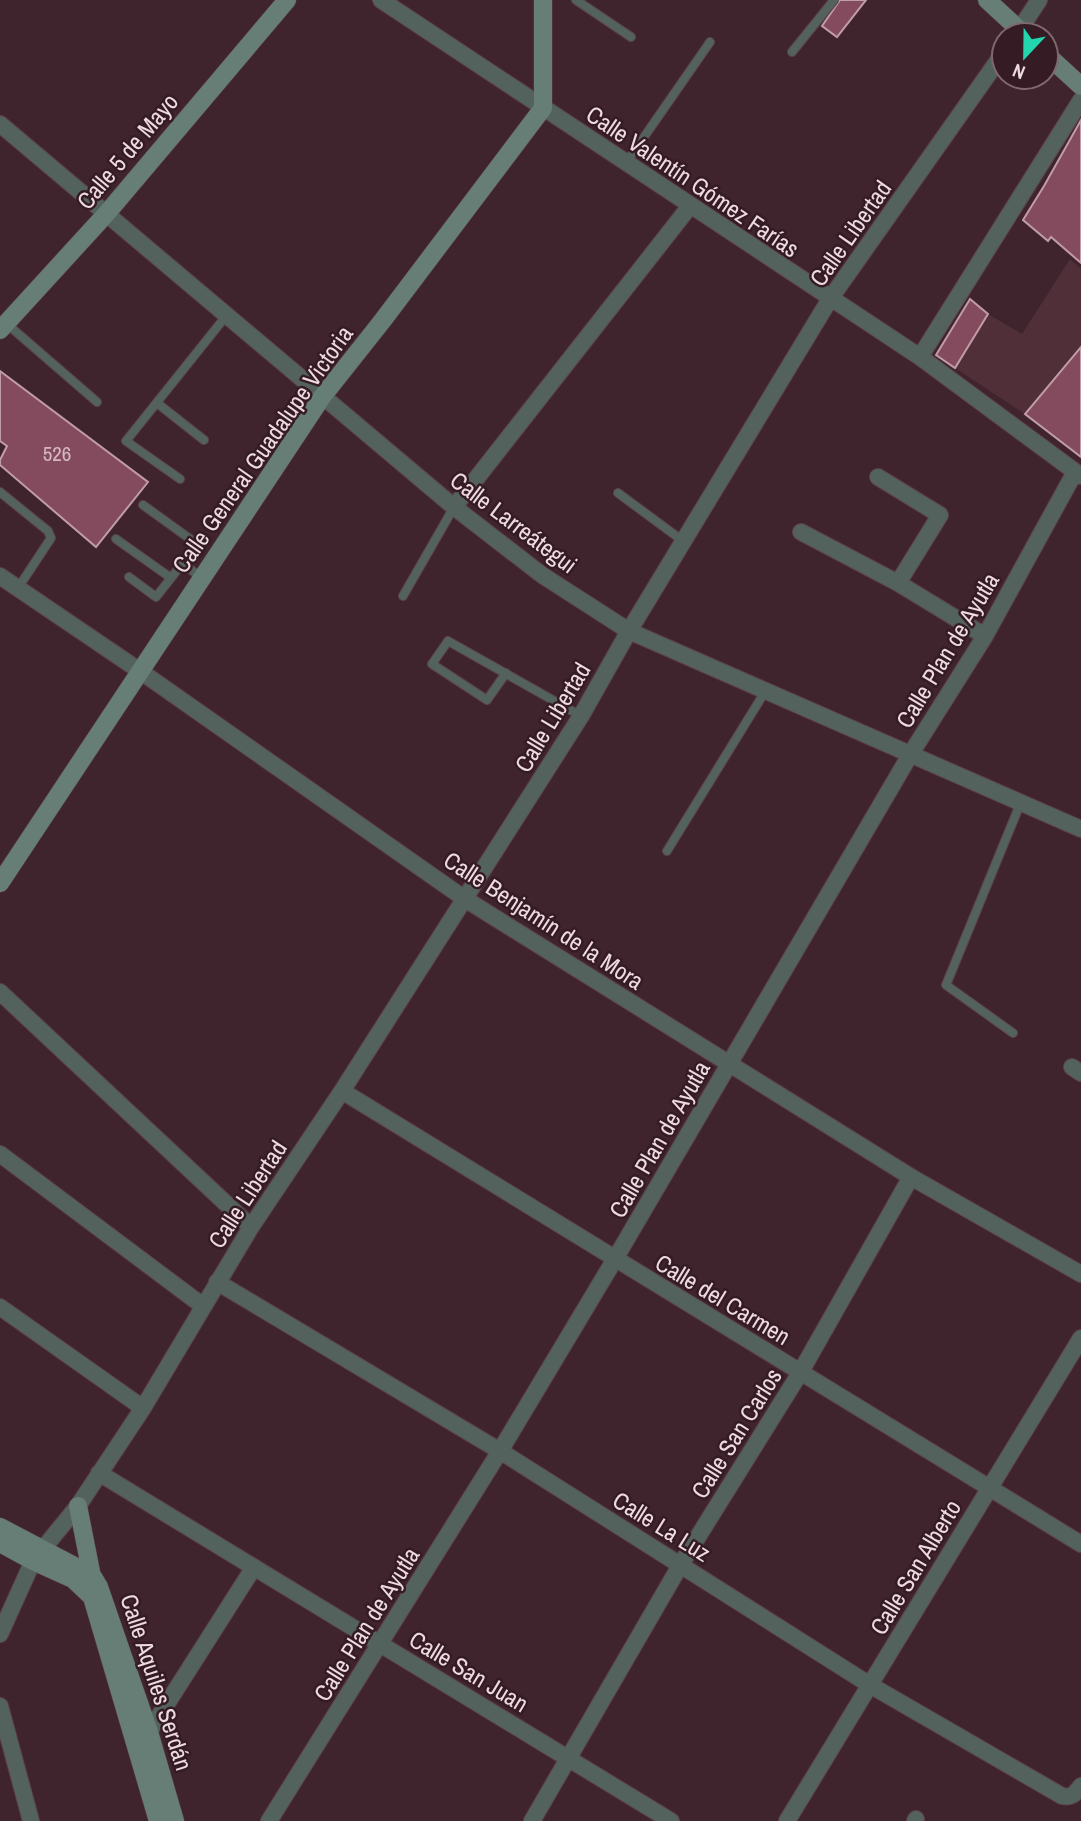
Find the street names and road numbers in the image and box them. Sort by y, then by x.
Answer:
street label: Calle 5 de Mayo [69,86,185,216]
street label: Calle Valentín Gómez Farías [580,98,806,264]
street label: Calle Libertad [802,174,898,292]
street label: Calle General Guadalupe Victoria [164,319,360,579]
street label: Calle Larreátegui [444,464,584,580]
street label: Calle Plan de Ayutla [888,566,1006,734]
street label: Calle Libertad [507,656,597,778]
street label: Calle Benjamín de la Mora [438,843,650,997]
street label: Calle Plan de Ayutla [601,1055,717,1223]
street label: Calle Libertad [200,1134,294,1254]
street label: Calle del Carmen [650,1246,796,1352]
street label: Calle San Carlos [683,1362,789,1504]
street label: Calle La Luz [607,1483,717,1569]
street label: Calle San Alberto [862,1494,968,1640]
street label: Calle Plan de Ayutla [306,1541,426,1707]
street label: Calle Aquiles Serdán [113,1590,201,1774]
street label: Calle San Juan [404,1623,534,1719]

